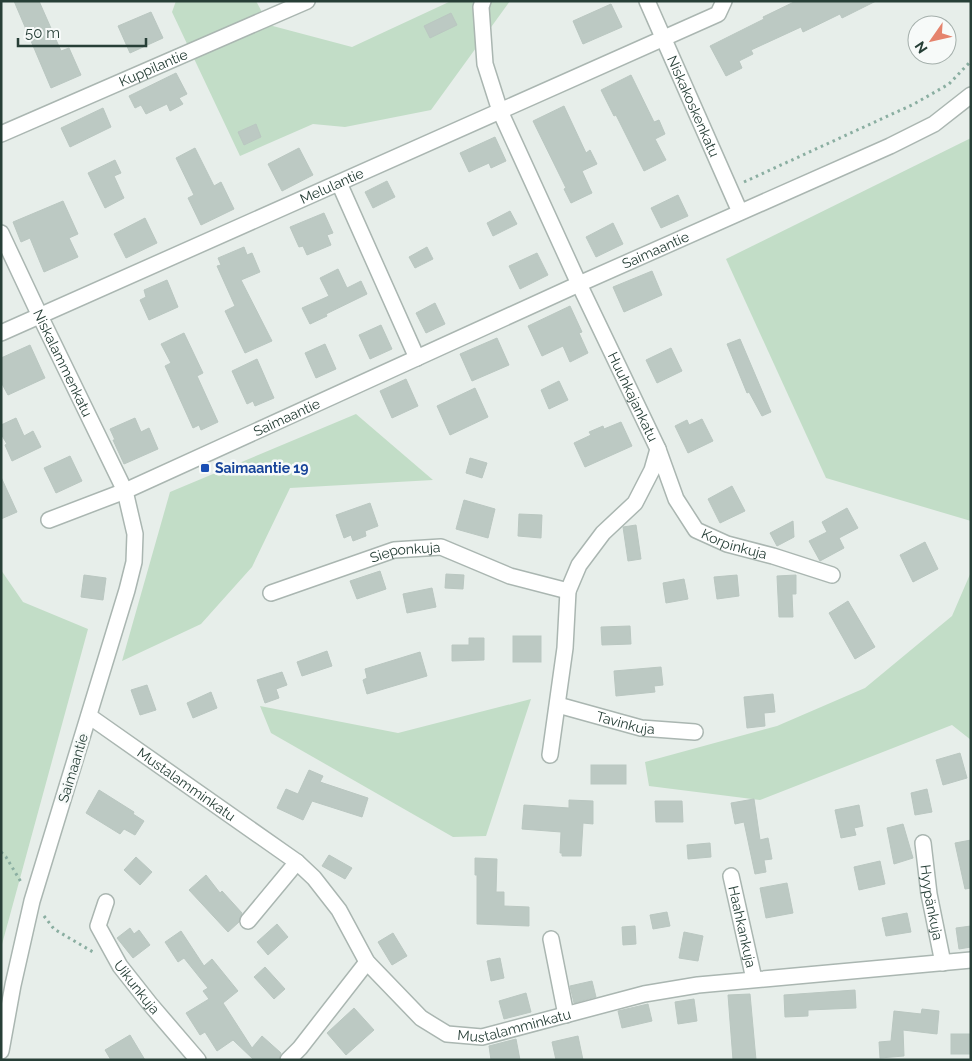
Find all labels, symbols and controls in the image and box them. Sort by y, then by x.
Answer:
scale bar [18,15,145,47]
north arrow [907,15,957,65]
text: 50 m [25,24,60,42]
text: N [912,38,931,56]
street label: Kuppilantie [117,46,190,90]
street label: Niskakoskenkatu [664,53,723,159]
street label: Melulantie [297,165,366,207]
street label: Saimaantie [620,228,691,272]
street label: Niskalammenkatu [30,307,96,419]
street label: Huuhkajankatu [605,349,661,444]
street label: Saimaantie [251,395,322,439]
place label: Saimaantie 19 [215,460,309,476]
marker: Saimaantie 19 [199,462,211,474]
street label: Korpinkuja [699,526,769,562]
street label: Sieponkuja [368,539,441,566]
street label: Tavinkuja [595,708,655,737]
street label: Saimaantie [55,732,91,804]
street label: Mustalamminkatu [134,744,239,824]
street label: Hyypänkuja [918,864,946,942]
street label: Haahkankuja [725,884,759,969]
street label: Uikunkuja [111,957,163,1017]
street label: Mustalamminkatu [457,1006,572,1045]

